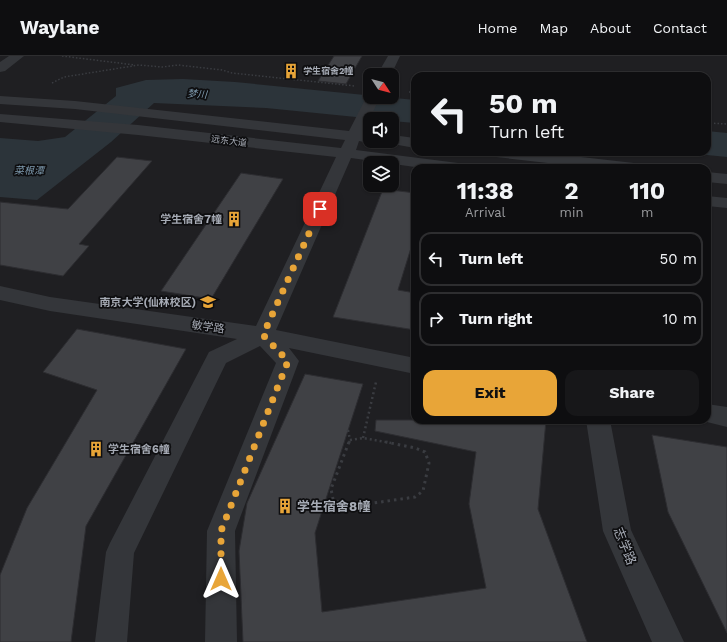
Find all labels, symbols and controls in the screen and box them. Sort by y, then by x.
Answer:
text: Waylane [20,16,99,39]
text: Home [477,20,517,36]
text: Map [539,20,568,36]
text: About [590,20,631,36]
text: Contact [653,20,707,36]
building icon: 学生宿舍2幢 [282,62,300,80]
place label: 学生宿舍2幢 [303,65,353,76]
north arrow [363,68,399,104]
map controls [363,68,399,192]
text: 50 m [489,87,558,120]
water label: 梦川 [187,88,208,100]
icon: left [423,88,475,140]
button: sound [363,112,399,148]
text: Turn left [489,121,564,142]
street label: 远东大道 [211,134,247,148]
button: layers [363,156,399,192]
water label: 菜根潭 [14,165,46,176]
text: 11:38 [457,177,514,205]
text: 2 [564,177,579,205]
text: 110 [629,177,665,205]
pin [303,192,337,226]
icon: arrive [309,198,331,220]
text: Arrival [465,205,506,220]
text: min [560,205,583,220]
text: m [641,205,653,220]
building icon: 学生宿舍7幢 [225,210,243,228]
place label: 学生宿舍7幢 [160,213,222,226]
icon: left [425,248,447,270]
text: Turn left [459,250,523,268]
text: 50 m [660,250,697,268]
school or university icon: 南京大学(仙林校区) [199,293,217,311]
place label: 南京大学(仙林校区) [99,296,196,309]
icon: right [425,308,447,330]
text: Turn right [459,310,532,328]
text: 10 m [662,310,697,328]
street label: 敏学路 [191,318,225,336]
button: Exit [423,370,557,416]
button: Share [565,370,699,416]
building icon: 学生宿舍6幢 [87,440,105,458]
place label: 学生宿舍6幢 [108,443,170,456]
building icon: 学生宿舍8幢 [276,497,294,515]
place label: 学生宿舍8幢 [297,499,370,514]
street label: 志学路 [611,525,639,567]
position arrow [200,558,242,600]

